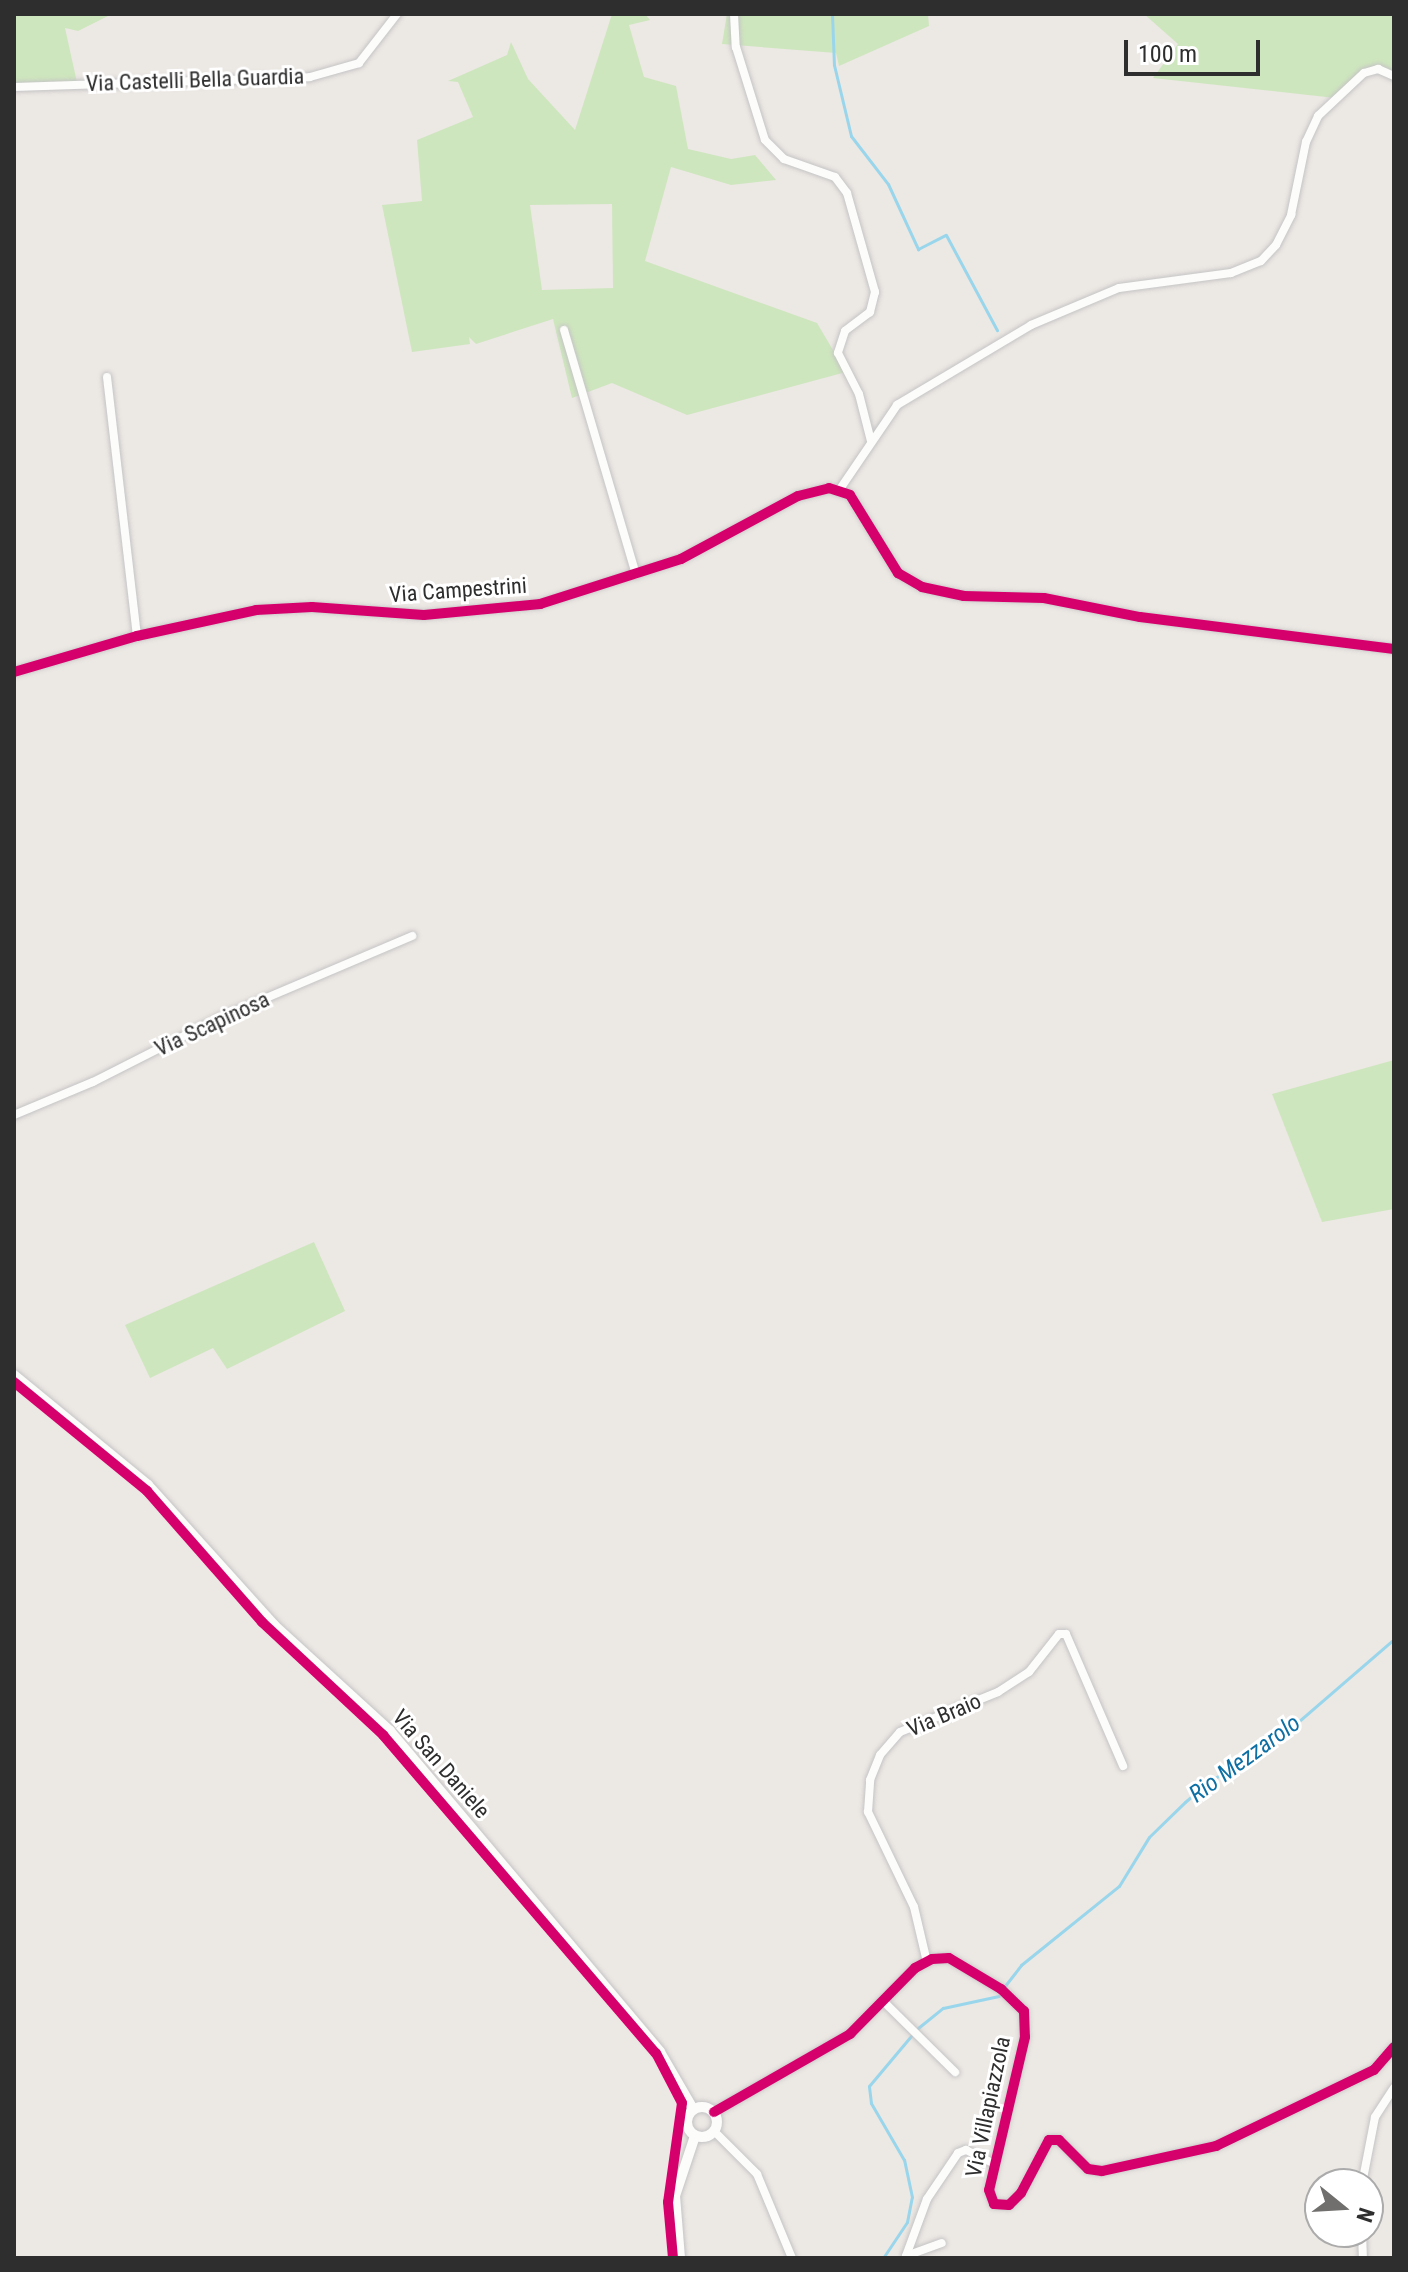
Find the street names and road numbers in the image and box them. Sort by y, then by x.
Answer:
street label: Via Castelli Bella Guardia [86,63,304,97]
street label: Via Campestrini [388,572,528,608]
street label: Via Scapinosa [151,986,273,1062]
street label: Via Braio [903,1688,985,1742]
street label: Via San Daniele [387,1704,495,1824]
street label: Via Villapiazzola [960,2034,1016,2180]

